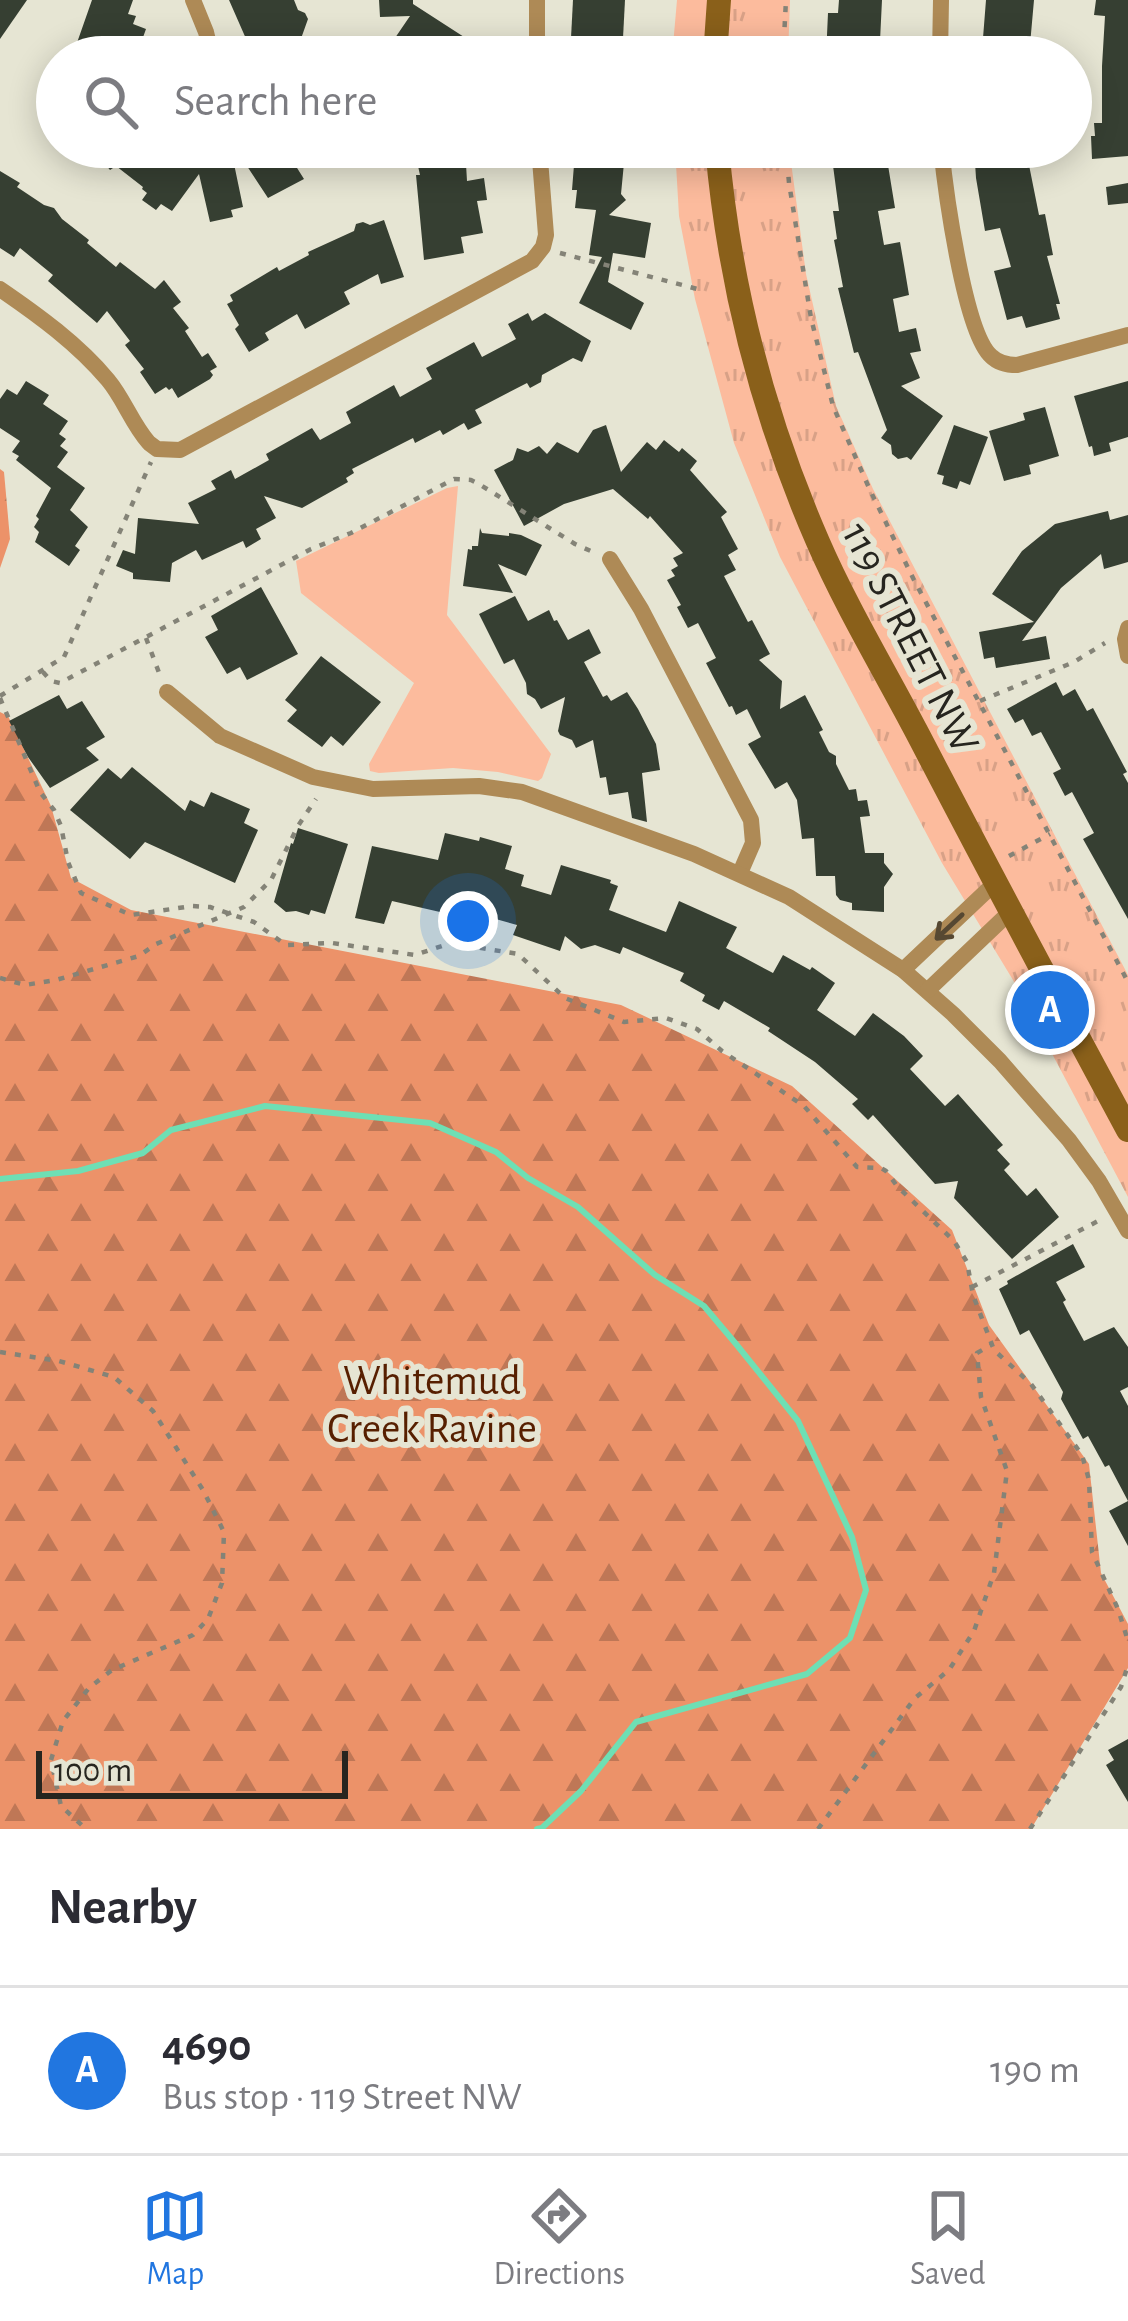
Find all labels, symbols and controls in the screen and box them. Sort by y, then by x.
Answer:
search box [36,36,1092,168]
icon: search [78,69,144,135]
text: Search here [174,79,377,124]
street label: 119 STREET NW [834,516,986,760]
your location [438,891,498,951]
one-way arrow [934,912,964,940]
pin: A [1011,965,1089,1055]
park label: Whitemud Creek Ravine [327,1360,537,1450]
scale bar [36,1745,348,1798]
text: 100 m [54,1755,132,1788]
text: Nearby [48,1882,197,1933]
text: 4690 [162,2024,252,2069]
text: A [75,2051,99,2090]
text: 190 m [990,2051,1080,2090]
text: Bus stop · 119 Street NW [162,2078,521,2117]
tab: Map [142,2183,208,2295]
tab: Directions [493,2183,625,2295]
tab: Saved [910,2183,985,2295]

